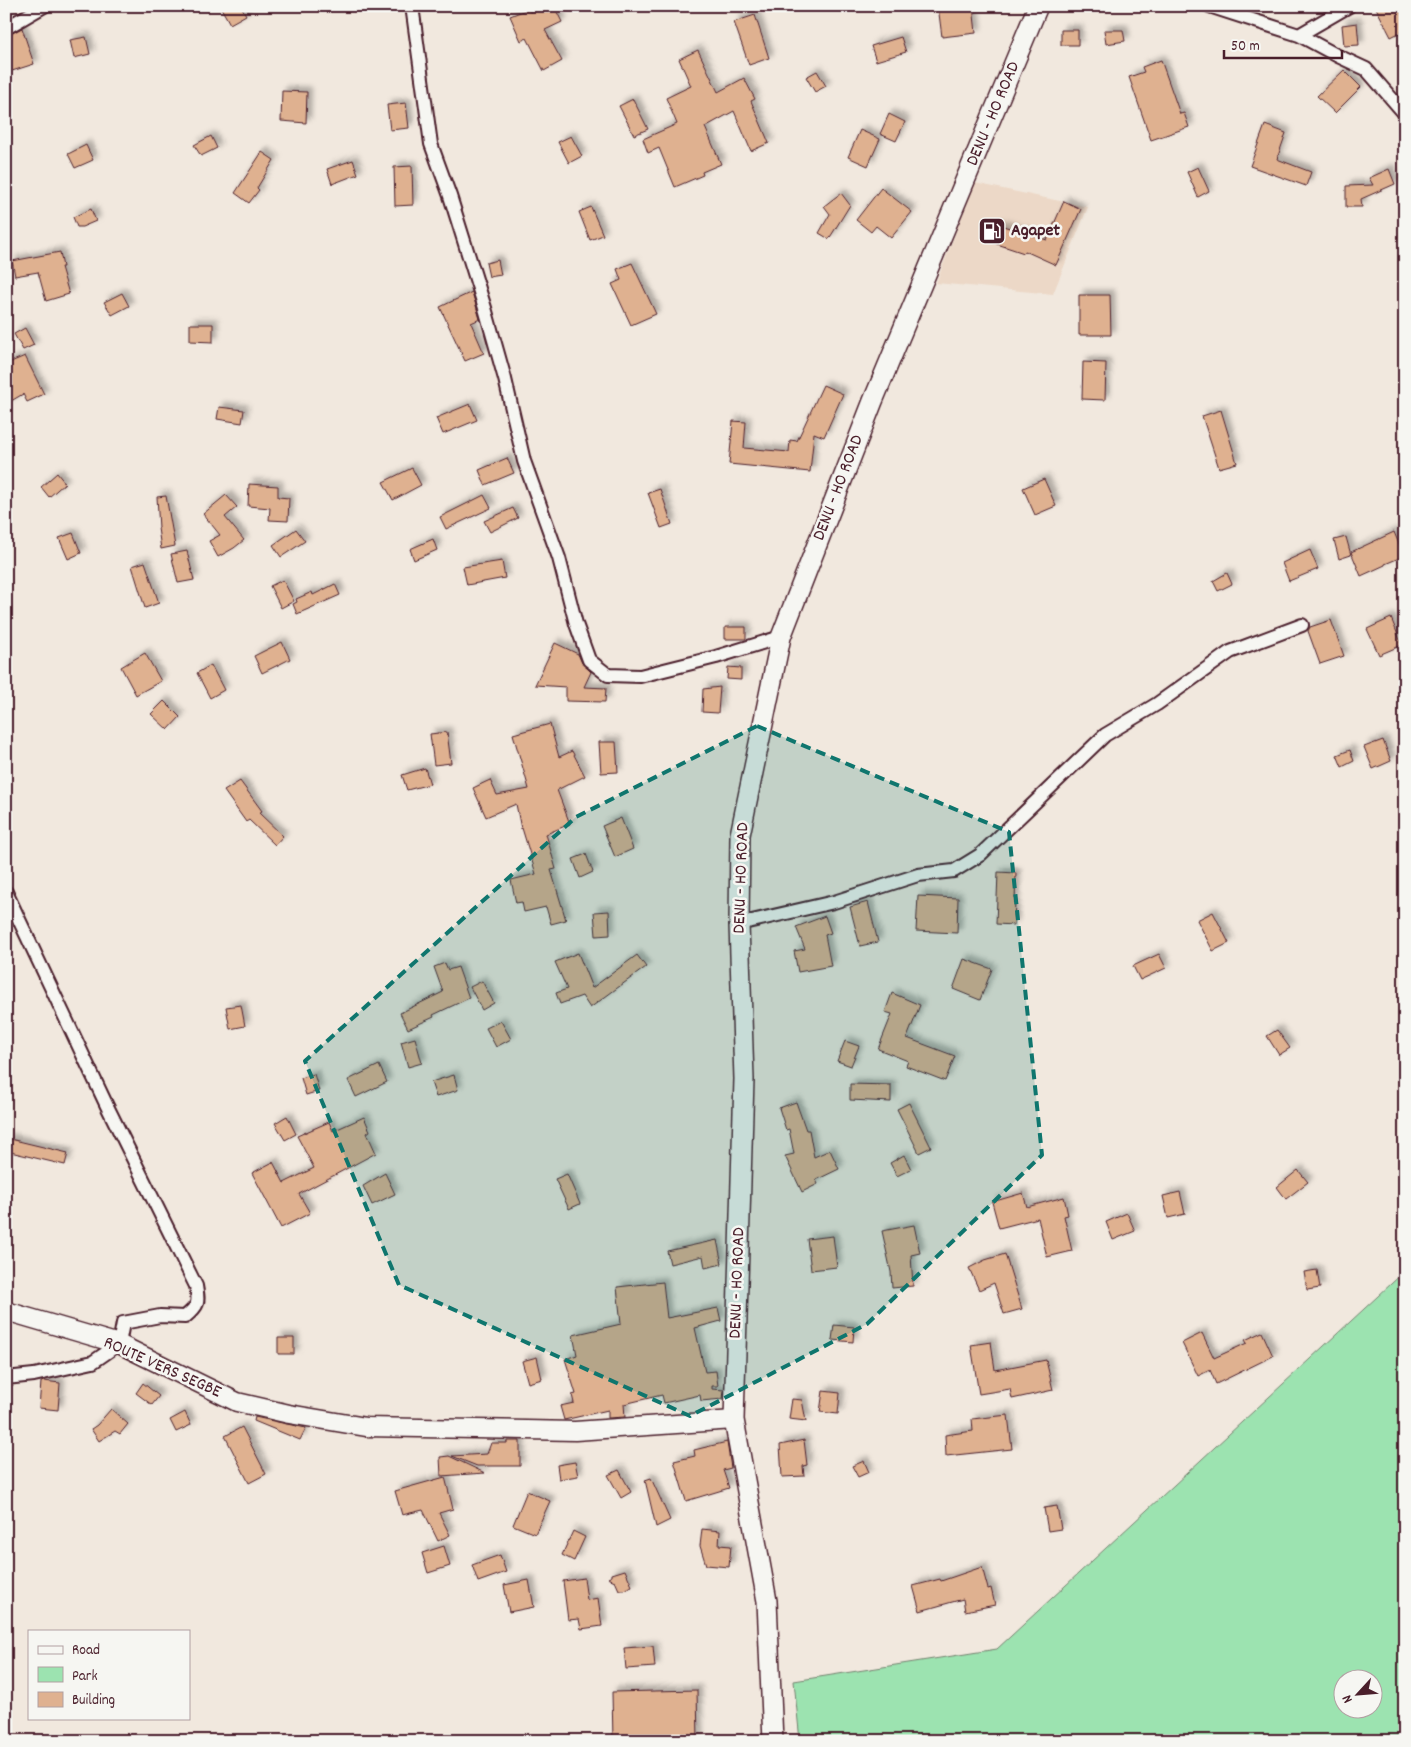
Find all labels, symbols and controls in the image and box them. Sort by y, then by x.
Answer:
scale bar [1224,28,1341,60]
text: 50 m [1231,36,1260,58]
street label: DENU - HO ROAD [961,58,1027,170]
fuel station icon: Agapet [977,216,1007,246]
place label: Agapet [1011,219,1060,244]
street label: DENU - HO ROAD [807,432,871,544]
street label: DENU - HO ROAD [728,822,756,934]
street label: DENU - HO ROAD [724,1227,752,1339]
street label: ROUTE VERS SEGBE [99,1331,225,1405]
legend [28,1630,190,1720]
text: Road [72,1640,100,1662]
text: Park [72,1666,98,1688]
north arrow [1334,1670,1384,1720]
text: Building [72,1690,115,1712]
text: N [1338,1691,1359,1706]

